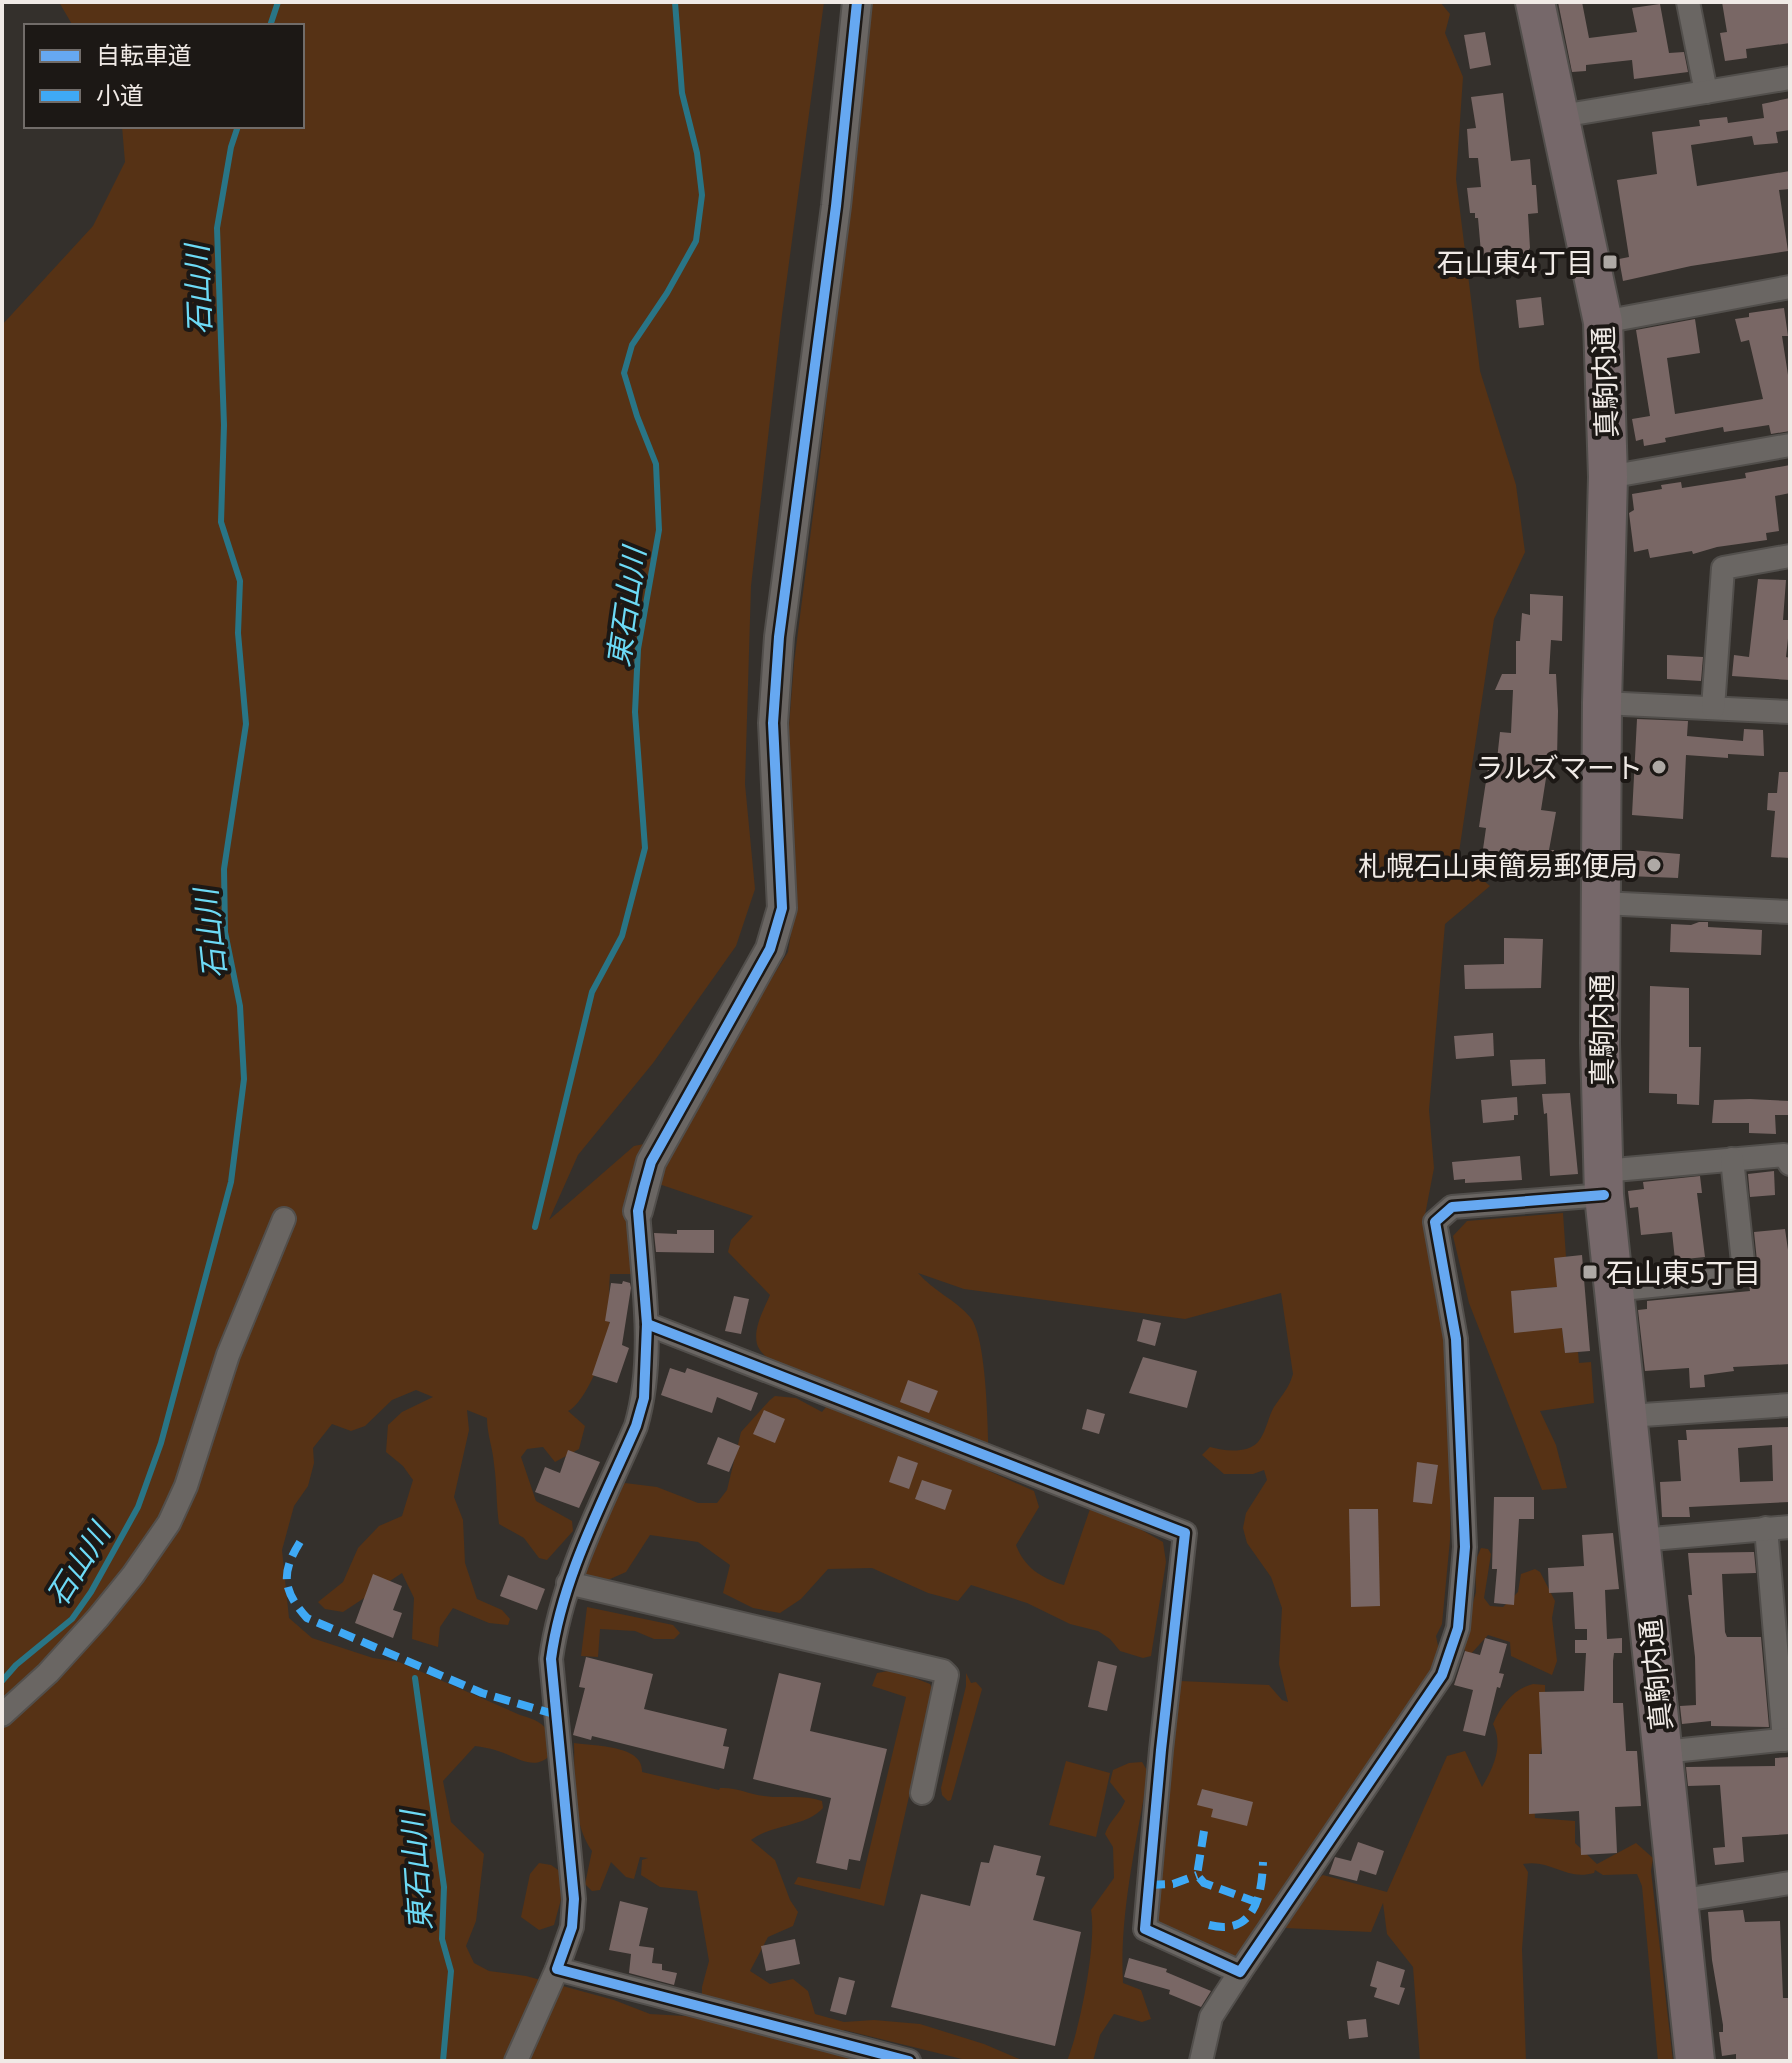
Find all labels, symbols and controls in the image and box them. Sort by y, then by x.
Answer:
legend [24,24,304,128]
text: 自転車道 [96,40,192,69]
text: 小道 [96,80,144,109]
water label: 石山川 [177,241,217,336]
place label: 石山東4丁目 [1437,245,1594,279]
marker: 石山東4丁目 [1601,253,1619,271]
street label: 真駒内通 [1585,325,1623,439]
water label: 東石山川 [599,542,652,669]
place label: ラルズマート [1475,750,1643,784]
marker: ラルズマート [1650,758,1668,776]
place label: 札幌石山東簡易郵便局 [1358,848,1638,882]
marker: 札幌石山東簡易郵便局 [1645,856,1663,874]
water label: 石山川 [186,884,232,981]
street label: 真駒内通 [1584,974,1618,1086]
place label: 石山東5丁目 [1606,1255,1761,1289]
marker: 石山東5丁目 [1581,1263,1599,1281]
water label: 石山川 [38,1514,118,1612]
street label: 真駒内通 [1632,1618,1678,1732]
water label: 東石山川 [393,1807,437,1932]

